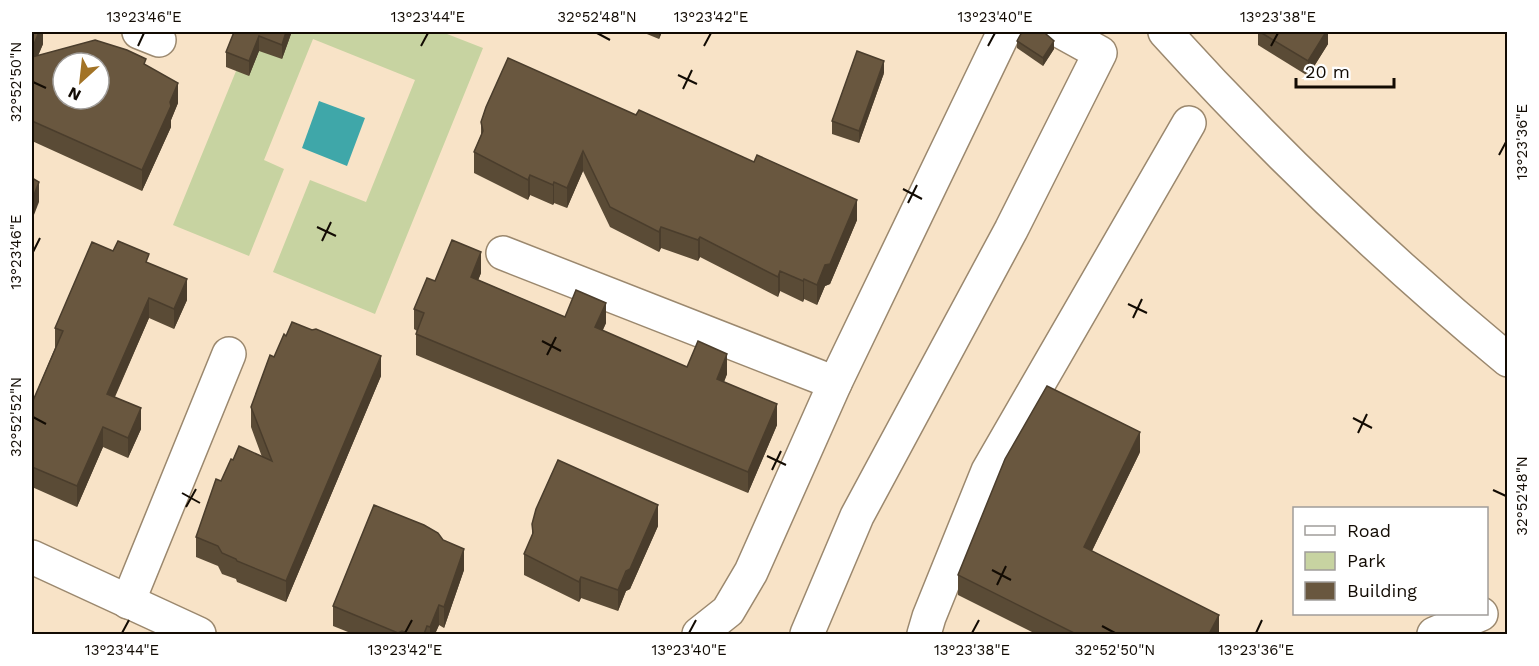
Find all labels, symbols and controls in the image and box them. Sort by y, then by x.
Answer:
text: 13°23'46"E [106,8,182,26]
text: 13°23'44"E [391,8,465,26]
text: 32°52'48"N [557,8,637,26]
text: 13°23'42"E [674,8,748,26]
text: 13°23'40"E [957,8,1033,26]
text: 13°23'38"E [1240,8,1316,26]
text: 32°52'50"N [7,42,25,122]
north arrow [51,51,111,111]
scale bar [1296,51,1394,89]
text: 20 m [1305,61,1350,82]
text: N [65,83,84,105]
text: 13°23'36"E [1513,104,1531,180]
text: 13°23'46"E [7,214,25,290]
text: 32°52'52"N [7,377,25,457]
text: 32°52'48"N [1513,456,1531,536]
legend [1293,507,1488,615]
text: Road [1347,520,1391,541]
text: Park [1347,550,1386,571]
text: Building [1347,580,1417,601]
text: 13°23'44"E [85,641,159,659]
text: 13°23'42"E [368,641,442,659]
text: 13°23'40"E [651,641,727,659]
text: 13°23'38"E [934,641,1010,659]
text: 32°52'50"N [1075,641,1155,659]
text: 13°23'36"E [1218,641,1294,659]

